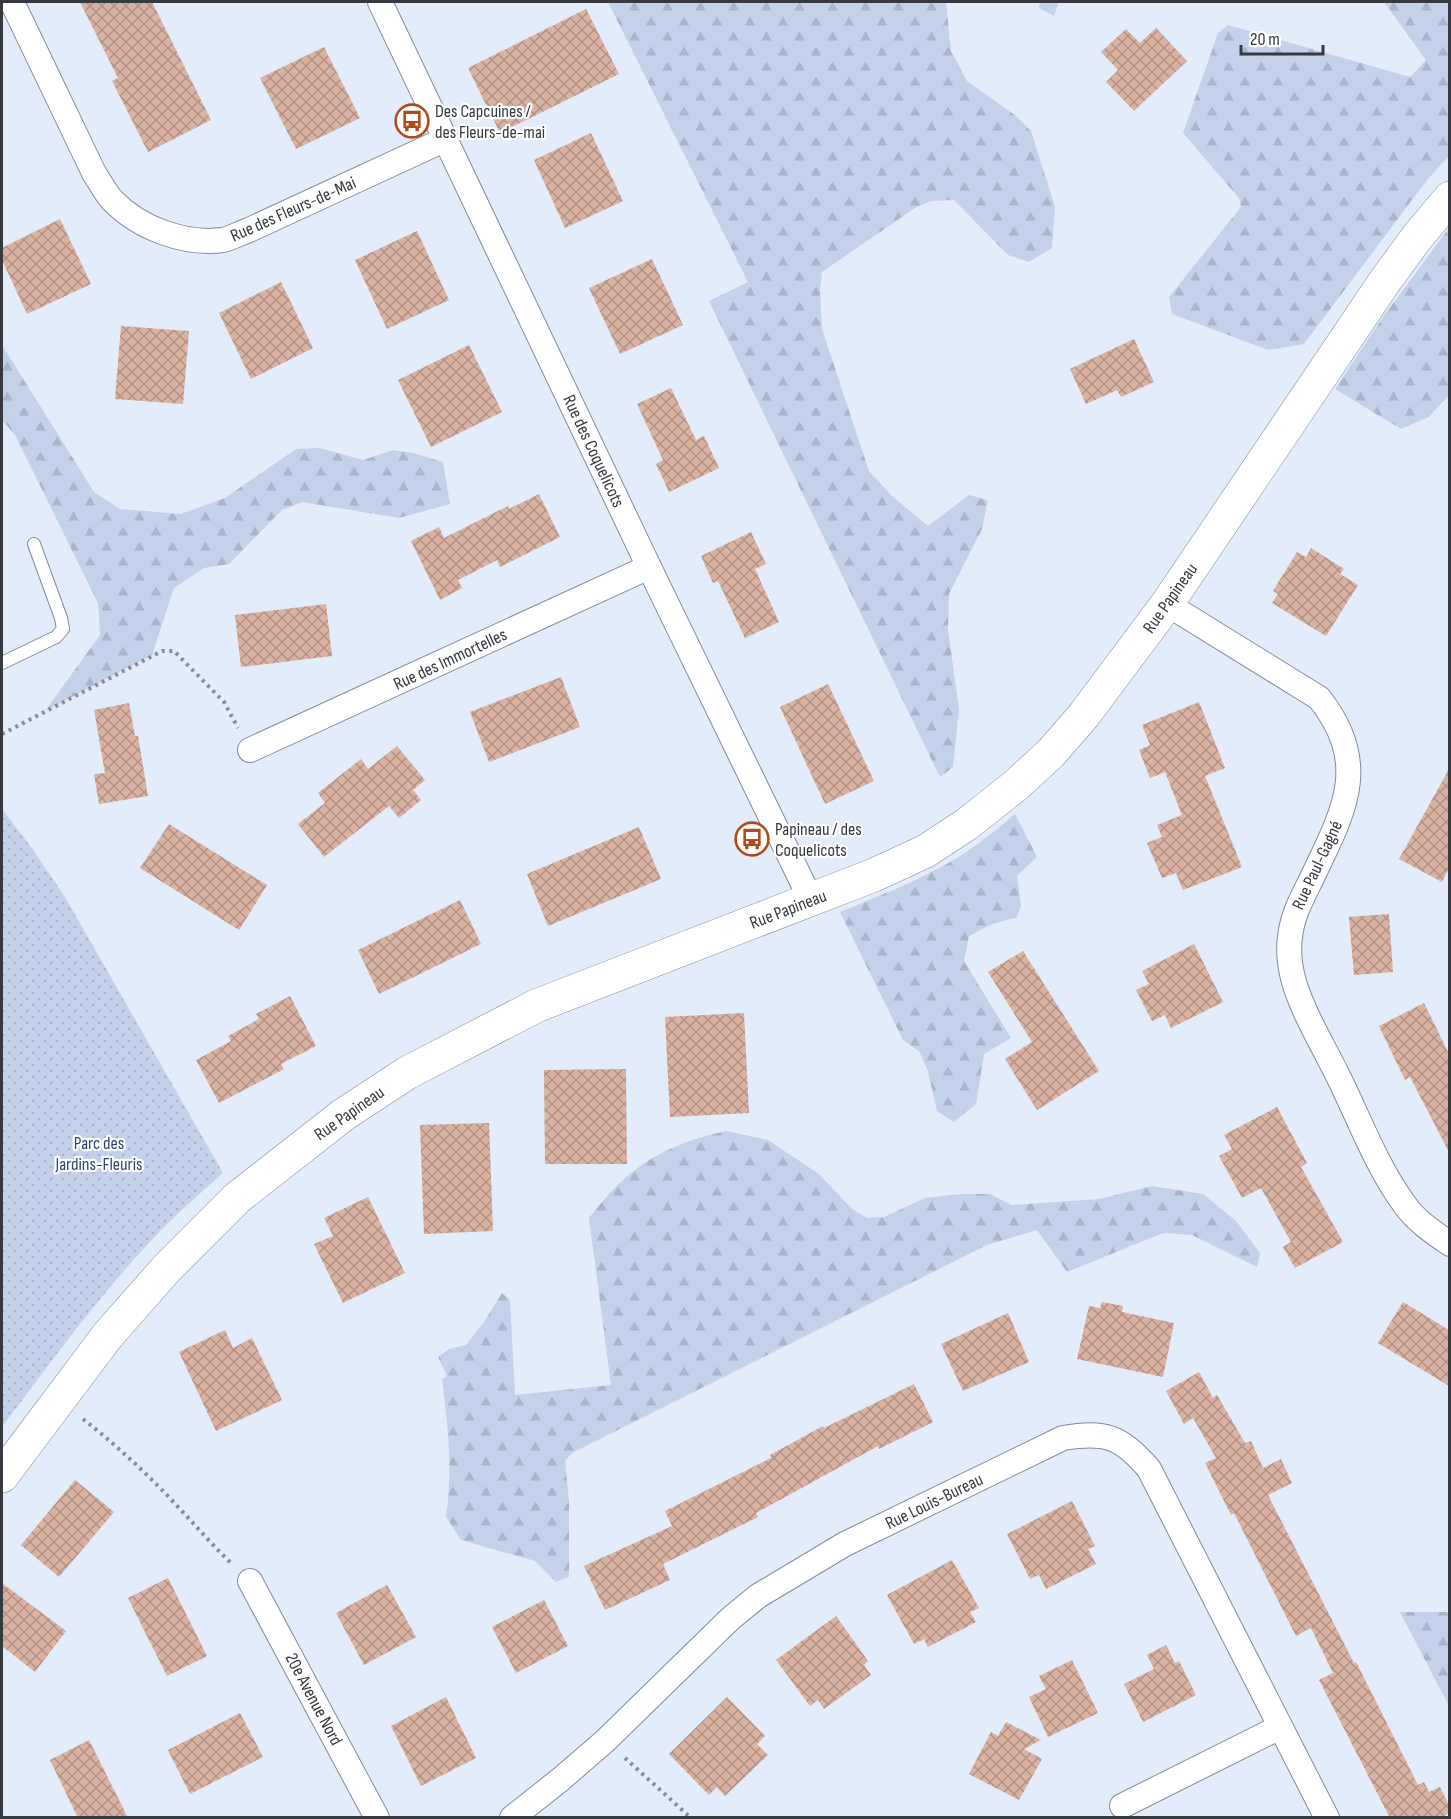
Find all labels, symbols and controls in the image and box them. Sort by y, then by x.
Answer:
scale bar [1241,18,1324,56]
text: 20 m [1250,29,1280,50]
place label: Des Capcuines / des Fleurs-de-mai [435,101,545,143]
bus stop icon: Des Capcuines / des Fleurs-de-mai [394,103,430,139]
street label: Rue des Fleurs-de-Mai [227,172,359,247]
street label: Rue des Coquelicots [558,392,629,511]
street label: Rue Papineau [1139,559,1202,637]
street label: Rue des Immortelles [390,624,510,695]
street label: Rue Paul-Gagné [1288,817,1347,913]
place label: Papineau / des Coquelicots [775,819,862,861]
bus stop icon: Papineau / des Coquelicots [734,821,770,857]
street label: Rue Papineau [747,885,829,934]
street label: Rue Papineau [310,1082,388,1145]
park label: Parc des Jardins-Fleuris [54,1133,143,1175]
street label: Rue Louis-Bureau [882,1469,986,1534]
street label: 20e Avenue Nord [280,1650,347,1749]

